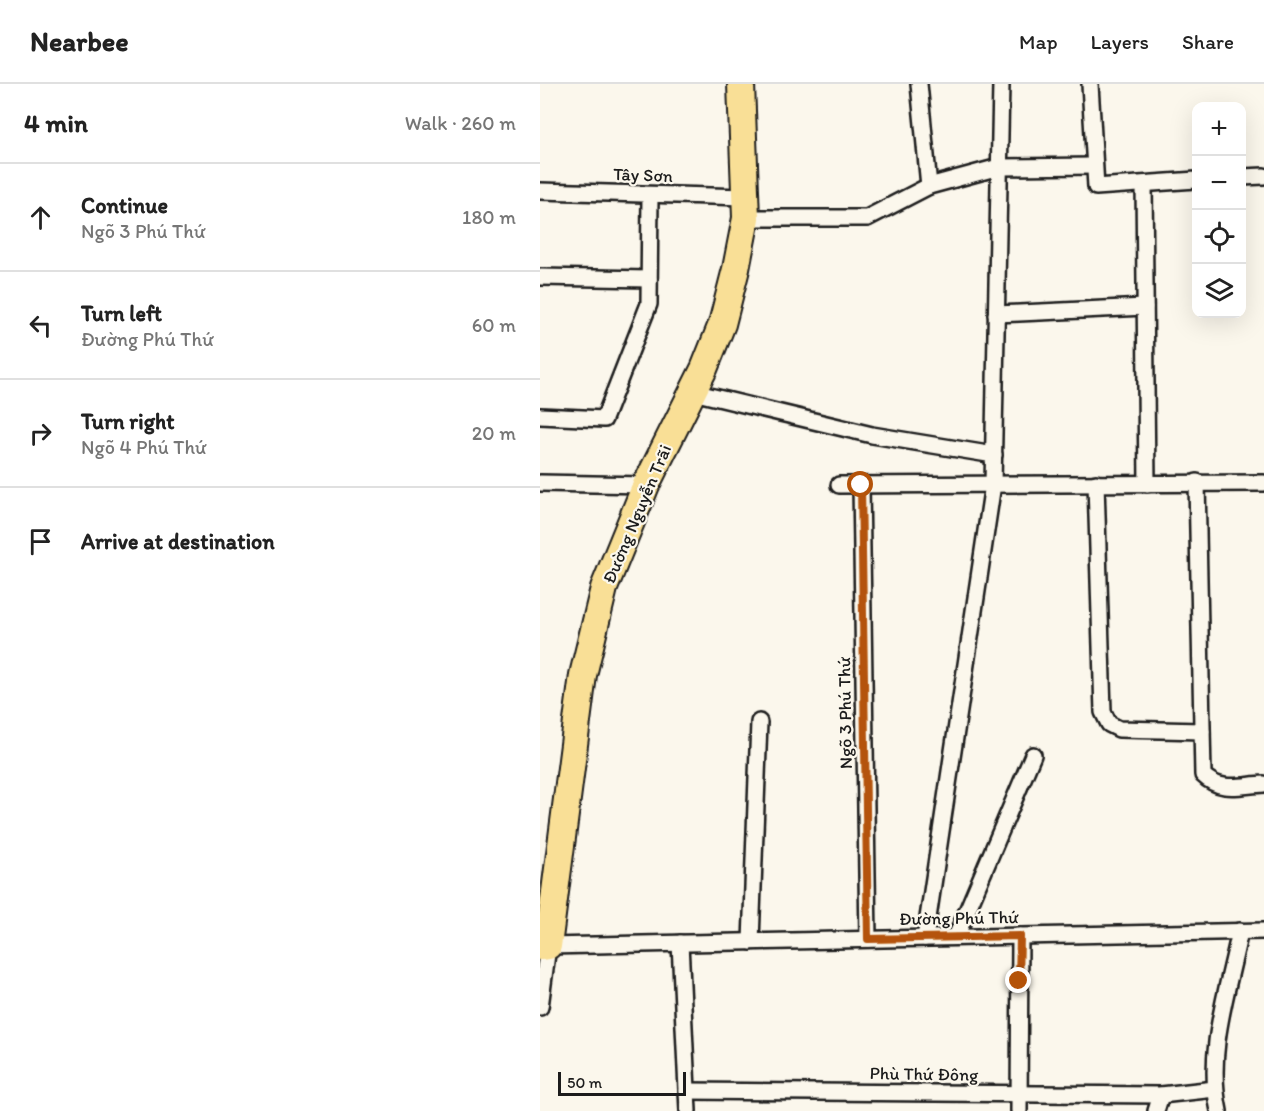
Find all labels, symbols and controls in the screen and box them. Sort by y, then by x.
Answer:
text: Nearbee [30,24,129,58]
text: Map [1019,29,1058,54]
text: Layers [1091,29,1149,54]
text: Share [1182,29,1234,54]
map controls [1192,102,1246,318]
button: + [1192,102,1246,156]
text: 4 min [24,107,88,139]
text: Walk · 260 m [405,111,516,135]
button: − [1192,156,1246,210]
street label: Tây Sơn [613,163,673,187]
text: Continue [81,192,168,219]
icon: ahead [24,201,57,234]
text: 180 m [462,205,516,229]
button: locate [1192,210,1246,264]
text: Ngõ 3 Phú Thứ [81,219,206,243]
button: layers [1192,264,1246,318]
text: Turn left [81,300,162,327]
icon: left [24,309,57,342]
text: 60 m [472,313,516,337]
text: Đường Phú Thứ [81,327,214,351]
text: Turn right [81,408,175,435]
icon: right [24,417,57,450]
text: 20 m [472,421,516,445]
text: Ngõ 4 Phú Thứ [81,435,207,459]
street label: Đường Nguyễn Trãi [598,441,676,587]
route start [847,471,873,497]
icon: arrive [24,525,57,558]
text: Arrive at destination [81,528,275,555]
street label: Ngõ 3 Phú Thứ [833,656,857,769]
street label: Đường Phú Thứ [899,906,1019,930]
route end [1005,967,1031,993]
street label: Phù Thứ Đông [869,1062,979,1086]
scale bar [558,1069,686,1096]
text: 50 m [567,1073,602,1092]

